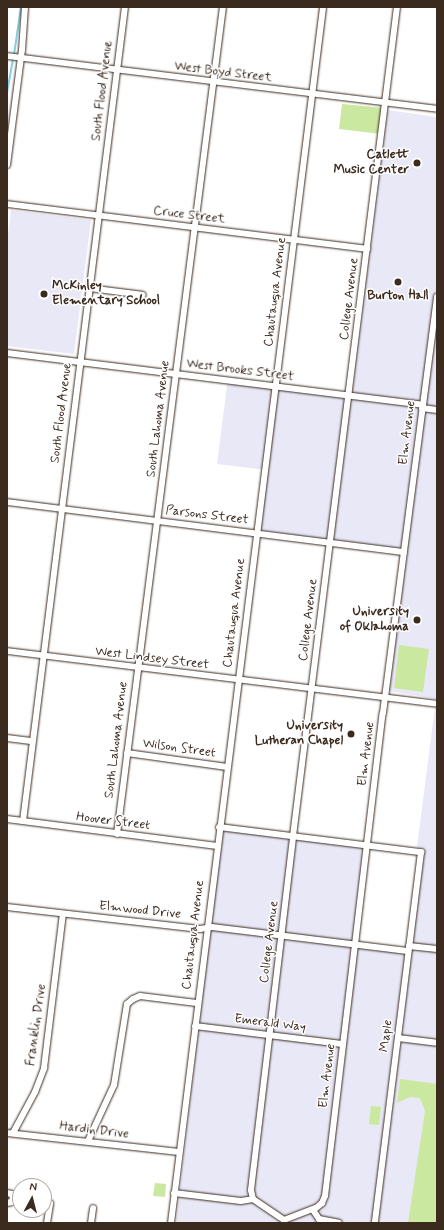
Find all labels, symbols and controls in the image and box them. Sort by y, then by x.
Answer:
street label: South Flood Avenue [89,39,117,143]
street label: West Boyd Street [173,59,273,87]
place label: Catlett Music Center [334,148,409,179]
marker: Catlett Music Center [412,158,422,168]
street label: Cruce Street [152,204,226,228]
street label: Chautauqua Avenue [262,236,290,348]
street label: College Avenue [337,257,363,341]
marker: Burton Hall [393,277,403,287]
place label: McKinley Elementary School [52,279,160,310]
place label: Burton Hall [367,288,429,304]
marker: McKinley Elementary School [39,289,49,299]
street label: West Brooks Street [186,357,294,385]
street label: South Lahoma Avenue [144,359,174,479]
street label: South Flood Avenue [48,361,76,465]
street label: Elm Avenue [396,399,420,467]
street label: Parsons Street [165,503,249,529]
street label: Chautauqua Avenue [221,557,249,669]
street label: College Avenue [296,578,322,662]
place label: University of Oklahoma [341,605,409,636]
marker: University of Oklahoma [412,615,422,625]
street label: West Lindsey Street [94,644,210,674]
street label: South Lahoma Avenue [102,680,132,800]
place label: University Lutheran Chapel [253,719,343,750]
street label: Elm Avenue [355,720,379,788]
marker: University Lutheran Chapel [346,729,356,739]
street label: Wilson Street [140,736,218,762]
street label: Hoover Street [74,810,152,834]
street label: Chautauqua Avenue [180,879,208,991]
street label: Elmwood Drive [99,899,181,923]
street label: College Avenue [257,900,283,984]
street label: Franklin Drive [24,983,50,1067]
street label: Emerald Way [232,1012,308,1036]
street label: Maple [377,1019,397,1053]
street label: Elm Avenue [316,1042,340,1110]
street label: Hardin Drive [59,1119,129,1143]
north arrow [12,1178,52,1218]
text: N [29,1180,38,1194]

